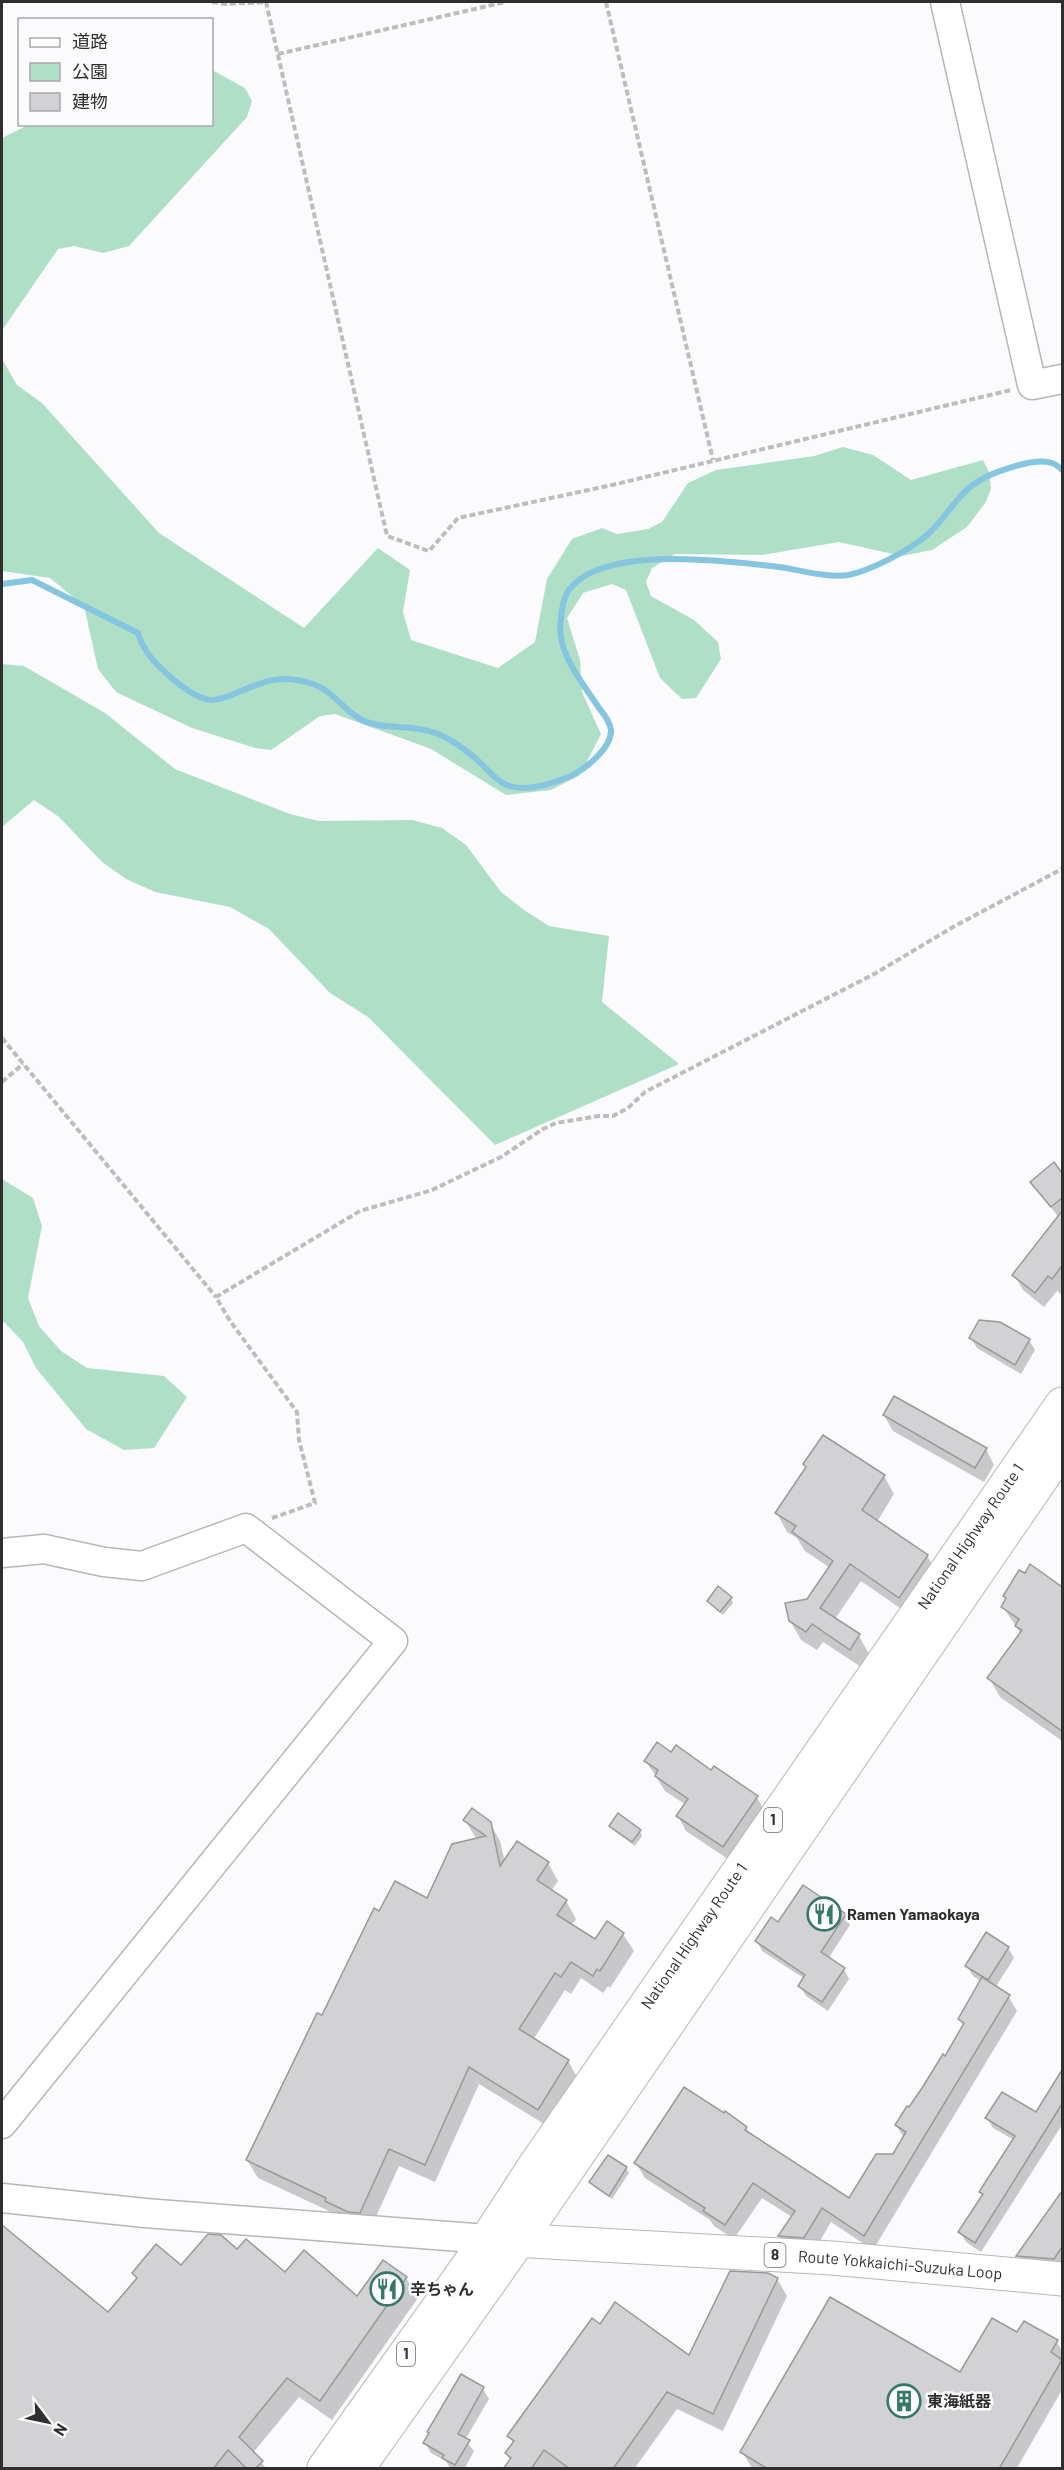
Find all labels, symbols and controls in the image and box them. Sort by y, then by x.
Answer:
legend [18,18,213,126]
text: 道路 [72,30,108,52]
text: 公園 [72,60,108,82]
text: 建物 [72,90,108,112]
street label: National Highway Route 1 [913,1460,1027,1613]
road number: 1 [764,1808,782,1832]
street label: National Highway Route 1 [636,1859,750,2012]
restaurant icon: Ramen Yamaokaya [806,1896,842,1932]
place label: Ramen Yamaokaya [847,1904,980,1923]
road number: 8 [764,2243,786,2267]
street label: Route Yokkaichi-Suzuka Loop [797,2246,1003,2283]
restaurant icon: 辛ちゃん [369,2271,405,2307]
place label: 辛ちゃん [410,2279,474,2298]
road number: 1 [397,2342,415,2366]
building icon: 東海紙器 [886,2383,922,2419]
place label: 東海紙器 [927,2391,992,2410]
north arrow [18,2392,78,2452]
text: N [50,2421,72,2440]

